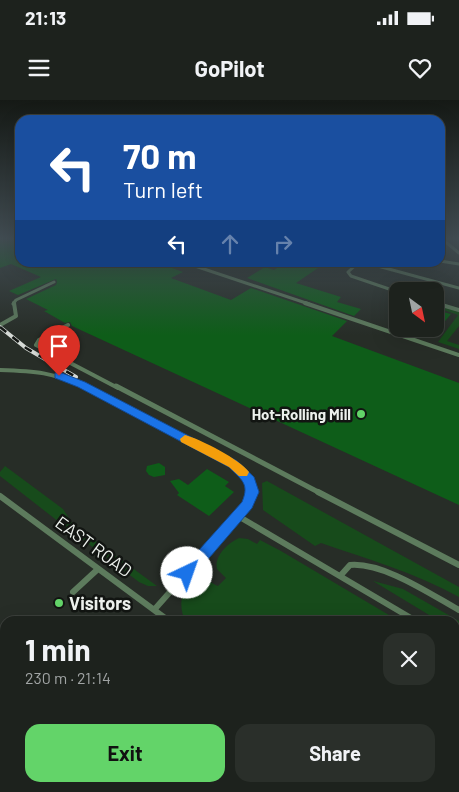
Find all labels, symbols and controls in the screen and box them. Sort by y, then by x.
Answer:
text: 21:13 [25,6,66,29]
icon: menu [25,54,53,82]
icon: heart [406,54,434,82]
text: GoPilot [194,55,265,81]
text: 70 m [123,134,197,176]
icon: left [40,135,105,200]
text: Turn left [123,176,203,202]
icon: left [163,230,191,258]
icon: ahead [216,230,244,258]
icon: right [269,230,297,258]
north arrow [389,282,444,338]
map controls [389,282,444,337]
pin [38,325,80,376]
icon: arrive [45,332,73,360]
place label: Hot-Rolling Mill [252,405,351,423]
marker: Hot-Rolling Mill [355,408,367,420]
street label: EAST ROAD [51,511,137,581]
position arrow [160,546,212,598]
place label: Visitors [69,592,131,614]
marker: Visitors [53,597,65,609]
text: 1 min [25,631,91,667]
button: close [383,633,435,685]
text: 230 m · 21:14 [25,668,111,687]
button: Exit [25,724,225,782]
button: Share [235,724,435,782]

